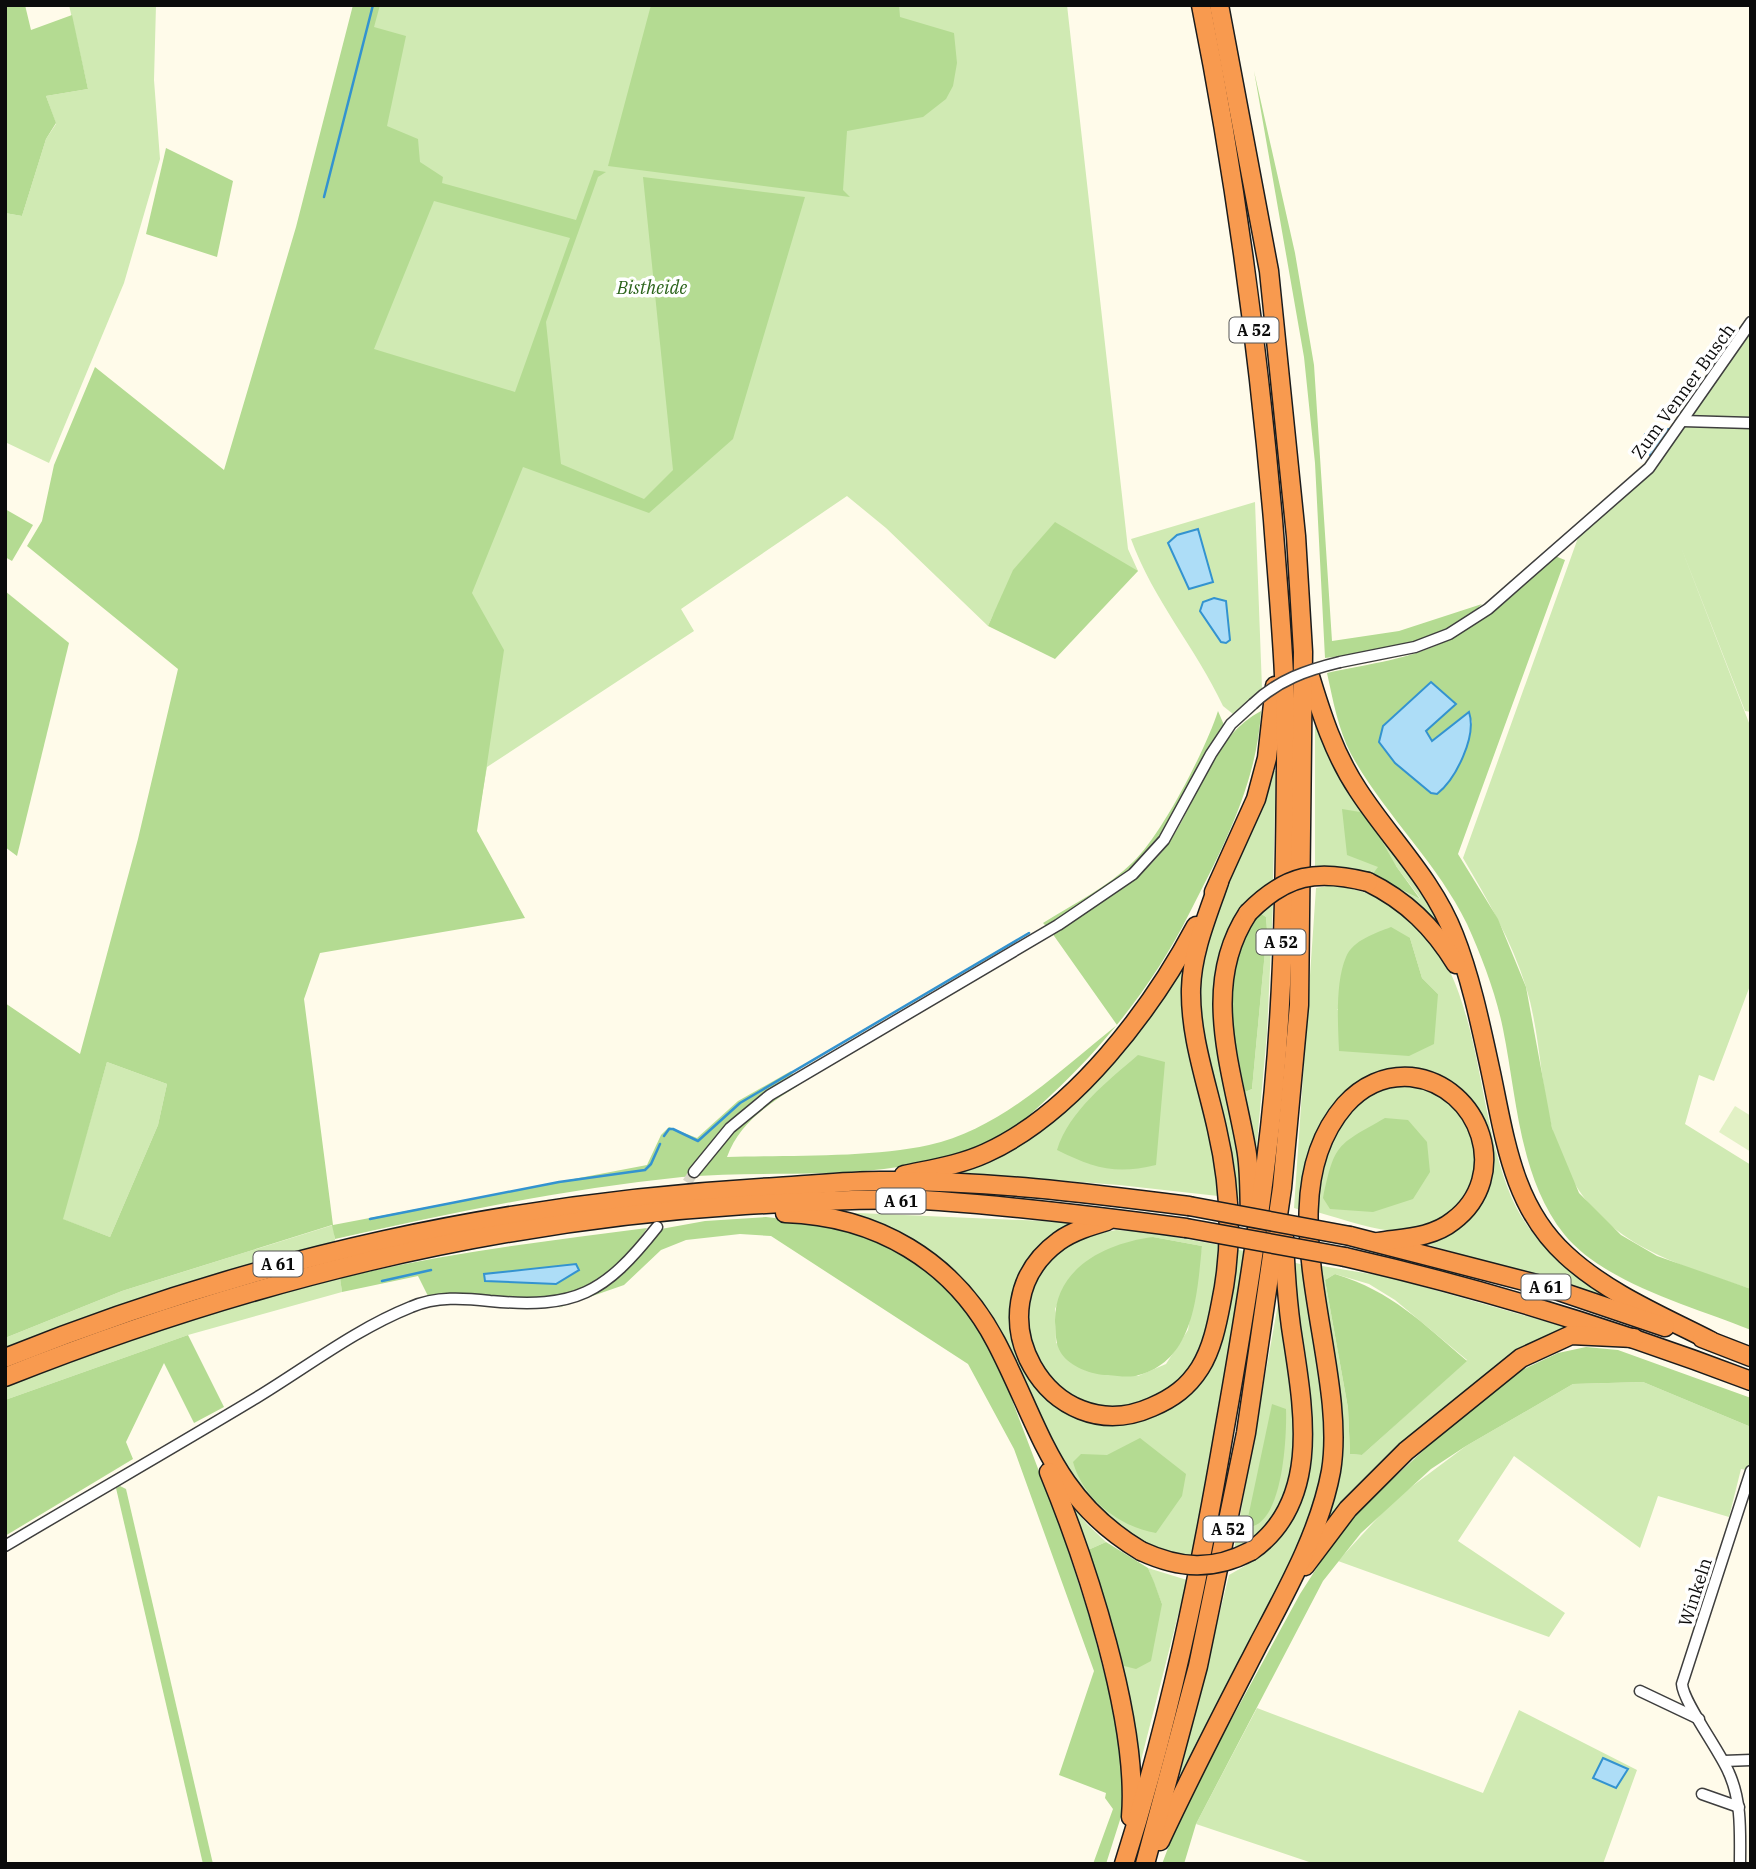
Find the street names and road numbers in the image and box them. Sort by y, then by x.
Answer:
road number: A 52 [1230,318,1278,342]
street label: Zum Venner Busch [1626,319,1740,463]
road number: A 52 [1256,930,1306,954]
road number: A 61 [876,1189,926,1214]
road number: A 61 [254,1252,302,1276]
road number: A 61 [1522,1274,1570,1300]
road number: A 52 [1204,1516,1252,1541]
street label: Winkeln [1673,1555,1717,1629]

